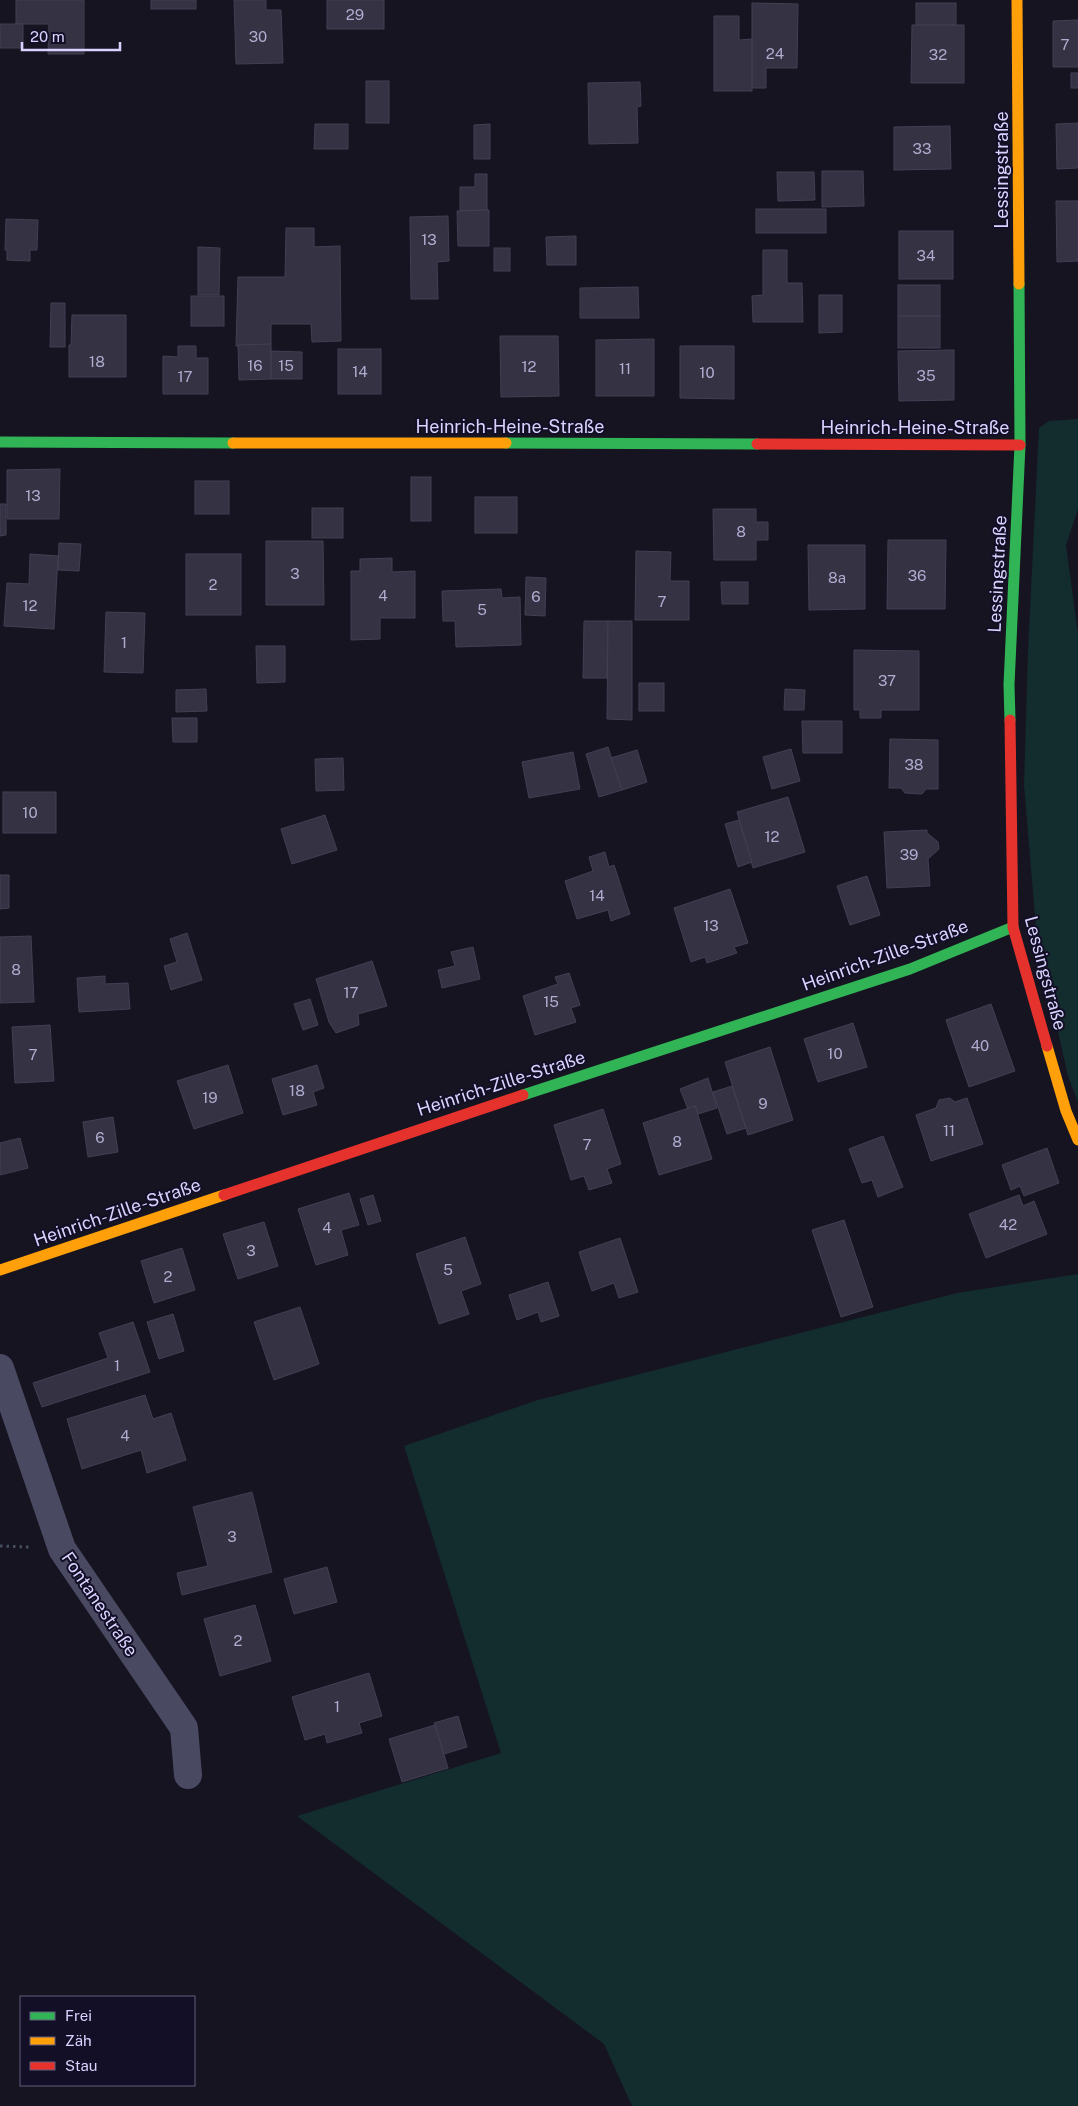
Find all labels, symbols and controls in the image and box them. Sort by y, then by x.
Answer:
house number: 29 [346,6,364,23]
scale bar [22,20,120,52]
text: 20 m [30,28,65,45]
house number: 30 [249,28,267,45]
house number: 7 [1060,36,1070,53]
house number: 24 [766,45,784,62]
house number: 32 [929,46,947,63]
street label: Lessingstraße [991,111,1012,229]
house number: 33 [913,140,931,157]
house number: 13 [421,231,437,248]
house number: 34 [917,247,935,264]
house number: 18 [89,353,105,370]
house number: 16 [247,357,263,374]
house number: 15 [278,357,294,374]
house number: 12 [521,358,537,375]
house number: 11 [619,360,631,377]
house number: 14 [352,363,368,380]
house number: 10 [699,364,715,381]
house number: 35 [916,367,936,384]
house number: 17 [177,368,193,385]
street label: Heinrich-Heine-Straße [416,416,604,437]
street label: Heinrich-Heine-Straße [821,417,1009,438]
house number: 13 [25,487,41,504]
street label: Lessingstraße [983,515,1011,633]
house number: 8 [736,523,746,540]
house number: 3 [290,565,300,582]
house number: 36 [908,567,926,584]
house number: 8a [828,569,846,586]
house number: 2 [209,576,218,593]
house number: 4 [378,587,388,604]
house number: 6 [531,588,541,605]
house number: 7 [657,593,667,610]
house number: 12 [22,597,38,614]
house number: 5 [477,601,487,618]
house number: 1 [121,634,127,651]
house number: 37 [878,672,896,689]
house number: 38 [904,756,924,773]
house number: 10 [22,804,38,821]
house number: 12 [764,828,780,845]
house number: 39 [900,846,918,863]
house number: 14 [589,887,605,904]
street label: Lessingstraße [1021,913,1071,1033]
street label: Heinrich-Zille-Straße [799,915,971,995]
house number: 13 [703,917,719,934]
house number: 8 [11,961,21,978]
house number: 17 [343,984,359,1001]
house number: 15 [543,993,559,1010]
house number: 40 [971,1037,989,1054]
house number: 10 [827,1045,843,1062]
house number: 7 [28,1046,38,1063]
street label: Heinrich-Zille-Straße [414,1046,588,1120]
house number: 18 [289,1082,305,1099]
house number: 19 [202,1089,218,1106]
house number: 9 [758,1095,768,1112]
house number: 11 [943,1122,955,1139]
house number: 6 [95,1129,105,1146]
house number: 8 [672,1133,682,1150]
house number: 7 [582,1136,592,1153]
street label: Heinrich-Zille-Straße [31,1174,203,1250]
house number: 42 [999,1216,1017,1233]
house number: 4 [322,1219,332,1236]
house number: 3 [246,1242,256,1259]
house number: 5 [443,1261,453,1278]
house number: 2 [164,1268,173,1285]
house number: 1 [114,1357,120,1374]
house number: 4 [120,1427,130,1444]
house number: 3 [227,1528,237,1545]
street label: Fontanestraße [57,1548,143,1660]
house number: 2 [234,1632,243,1649]
house number: 1 [334,1698,340,1715]
legend [20,1996,195,2086]
text: Frei [65,2007,92,2024]
text: Zäh [65,2032,92,2049]
text: Stau [65,2057,98,2074]

